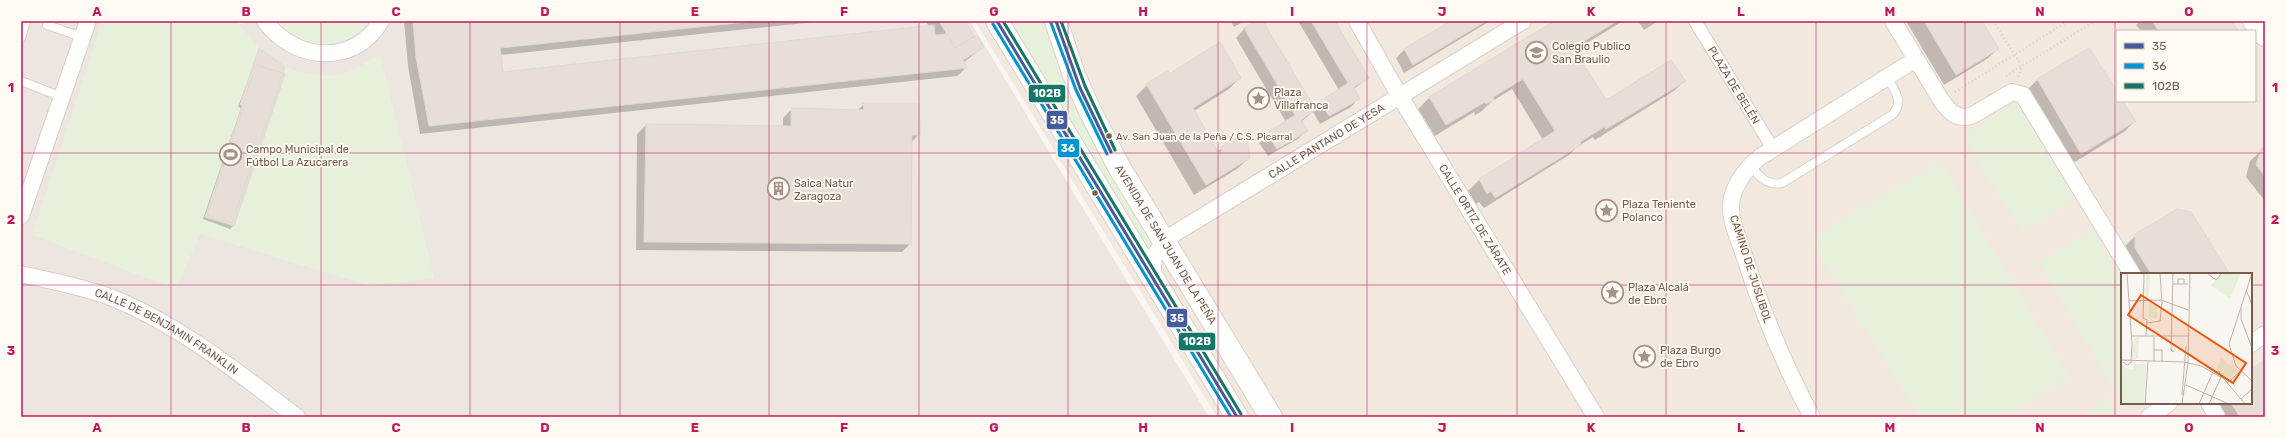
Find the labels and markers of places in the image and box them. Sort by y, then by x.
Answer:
school or university icon: Colegio Publico San Braulio [1523,39,1549,65]
place label: Colegio Publico San Braulio [1552,40,1631,66]
place icon: Plaza Villafranca [1245,85,1271,111]
place label: Plaza Villafranca [1274,86,1328,112]
marker: Av. San Juan de la Peña / C.S. Picarral [1104,131,1114,141]
place label: Av. San Juan de la Peña / C.S. Picarral [1116,131,1292,143]
sports icon: Campo Municipal de Fútbol La Azucarera [218,142,244,168]
place label: Campo Municipal de Fútbol La Azucarera [246,143,349,169]
building icon: Saica Natur Zaragoza [765,176,791,202]
place label: Saica Natur Zaragoza [794,177,854,203]
unlabelled marker [1090,188,1100,198]
place icon: Plaza Teniente Polanco [1594,197,1620,223]
place label: Plaza Teniente Polanco [1622,198,1696,224]
place icon: Plaza Alcalá de Ebro [1599,280,1625,306]
place label: Plaza Alcalá de Ebro [1628,281,1689,307]
place icon: Plaza Burgo de Ebro [1632,343,1658,369]
place label: Plaza Burgo de Ebro [1660,344,1721,370]

